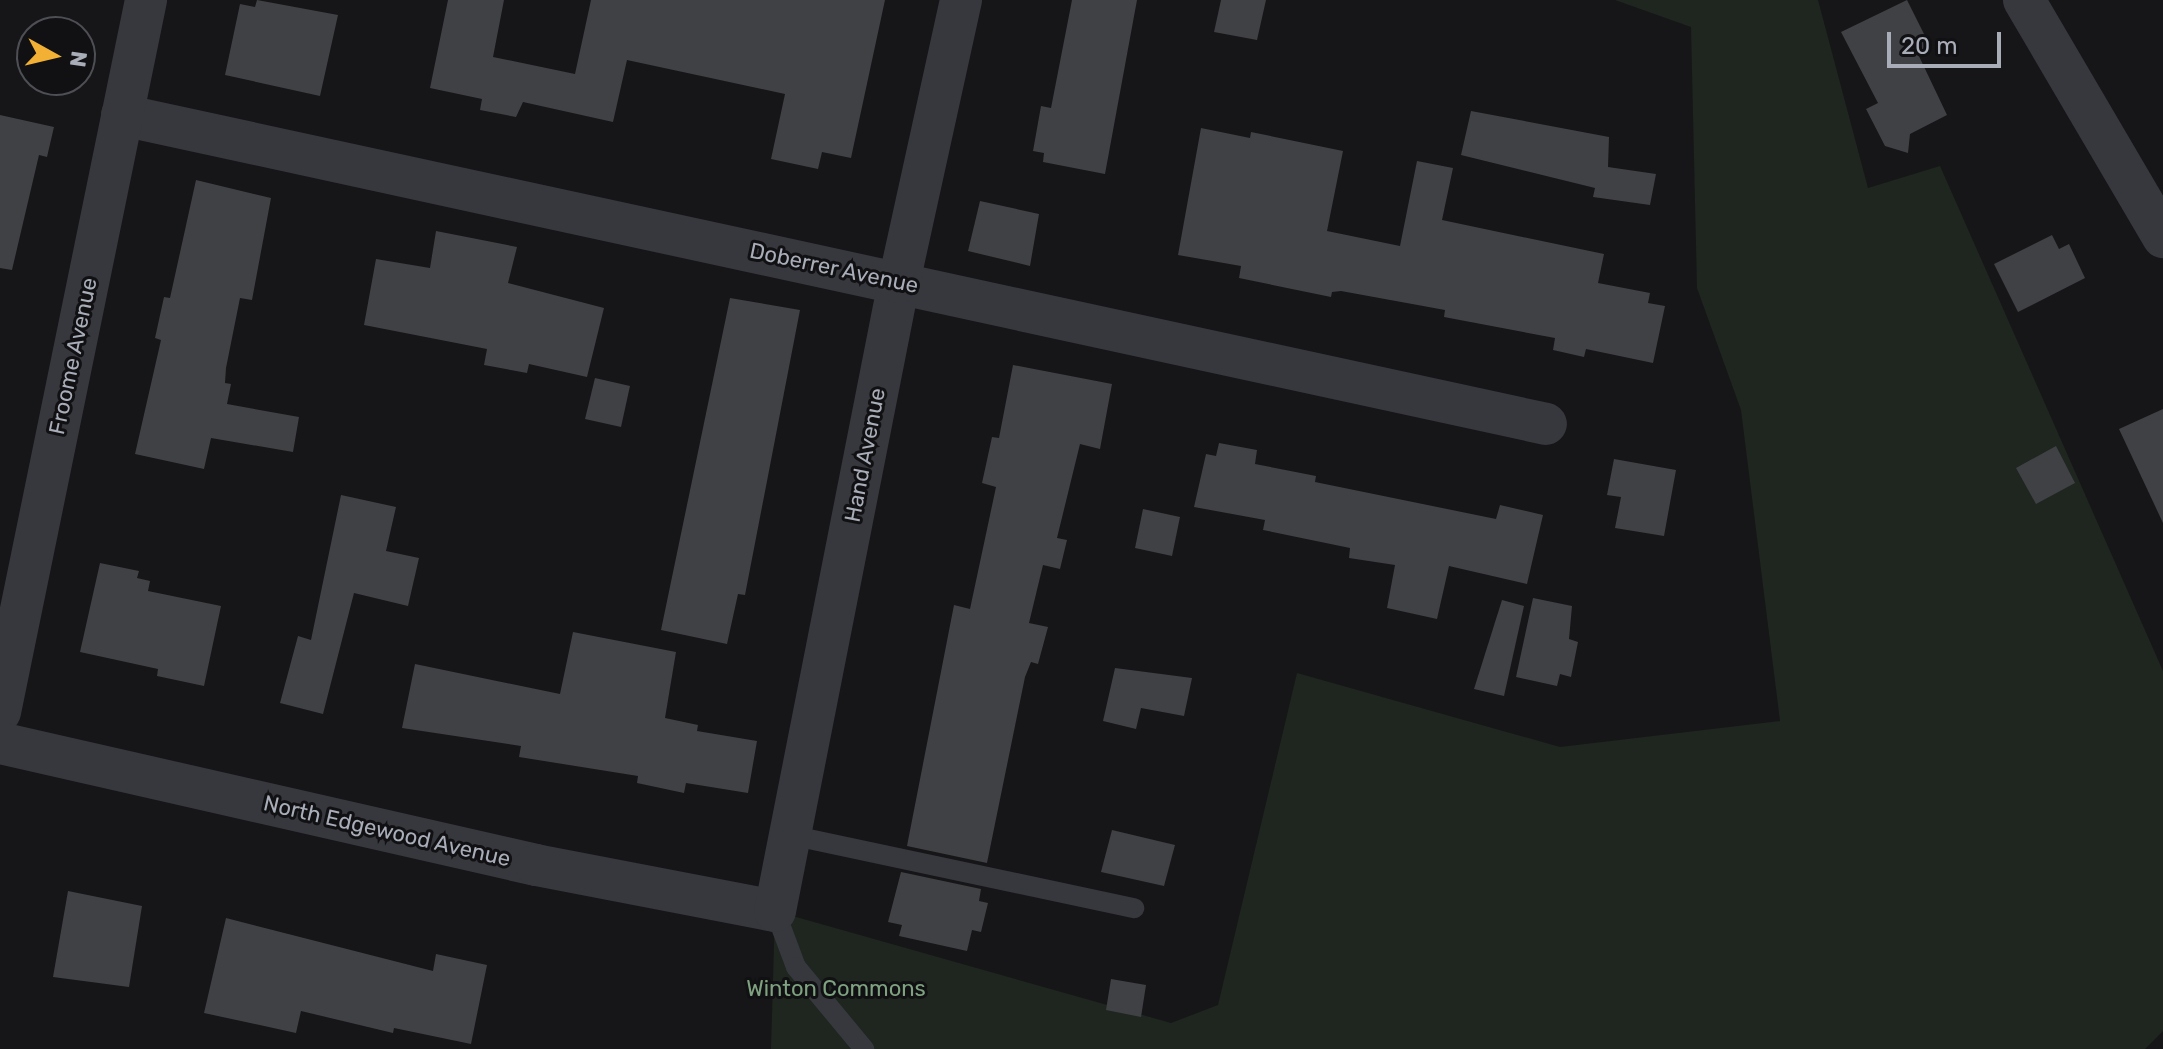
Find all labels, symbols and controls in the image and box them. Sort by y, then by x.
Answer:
north arrow [16,16,96,96]
scale bar [1891,16,2005,66]
text: 20 m [1901,32,1958,60]
text: N [64,49,93,69]
street label: Doberrer Avenue [747,237,921,299]
street label: Froome Avenue [43,275,103,437]
street label: Hand Avenue [839,385,891,525]
street label: North Edgewood Avenue [261,790,513,872]
park label: Winton Commons [746,976,926,1002]

